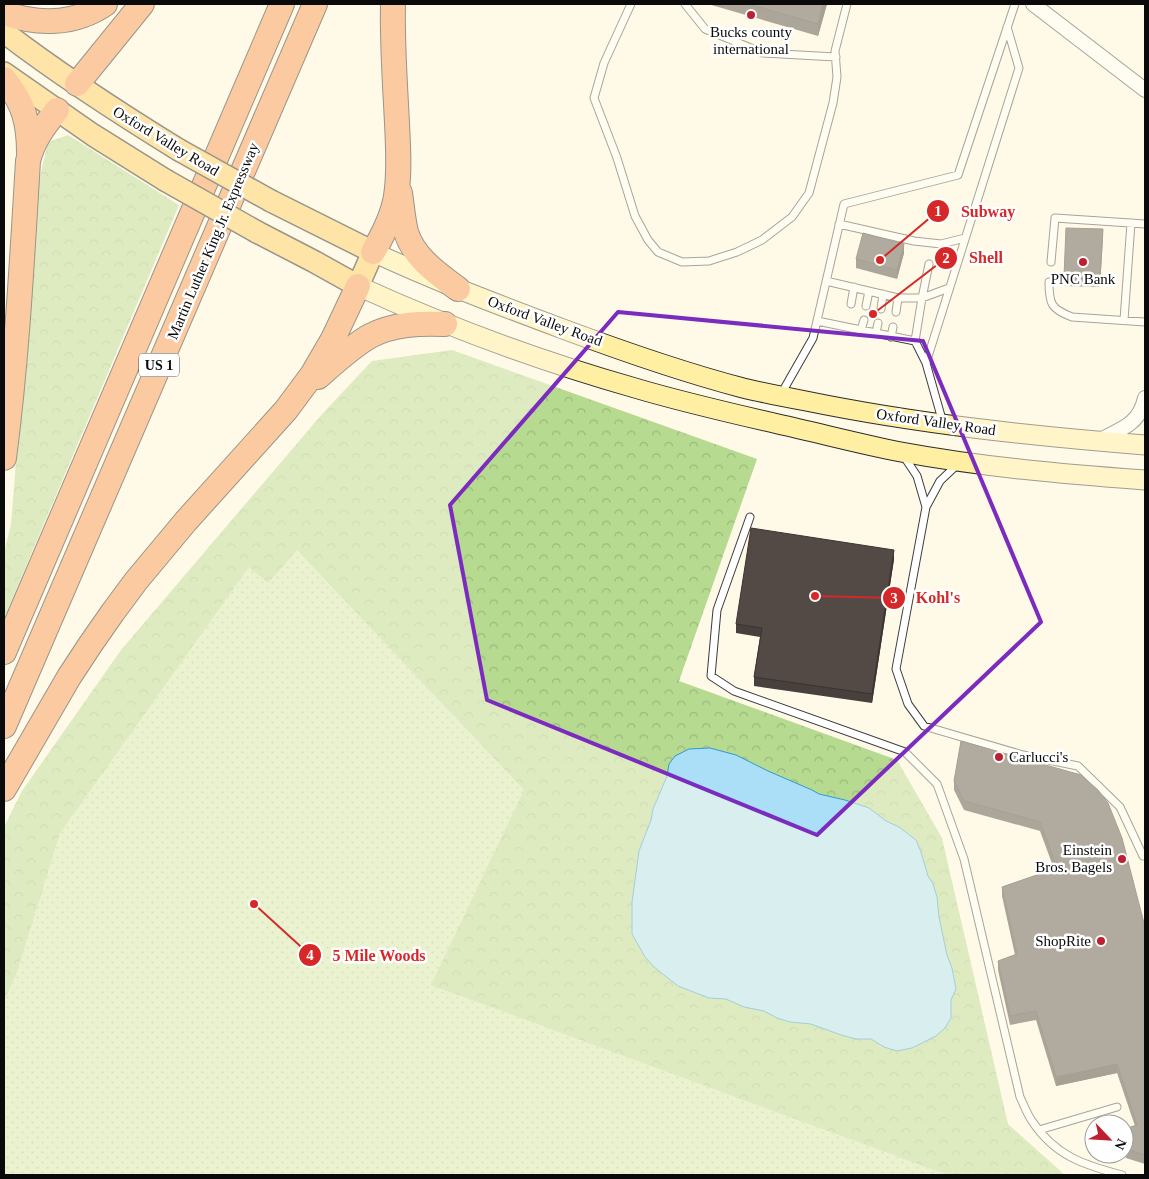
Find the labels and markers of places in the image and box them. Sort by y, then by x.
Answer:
marker: Bucks county international [745,9,757,21]
place label: Bucks county international [710,24,793,57]
callout: Subway [926,195,1025,226]
callout: Shell [934,242,1013,273]
marker: PNC Bank [1077,256,1089,268]
place label: PNC Bank [1051,271,1116,287]
callout: Kohl's [881,582,971,613]
place label: Carlucci's [1009,749,1069,765]
marker: Carlucci's [993,751,1005,763]
place label: Einstein Bros. Bagels [1035,842,1112,875]
marker: Einstein Bros. Bagels [1116,853,1128,865]
place label: ShopRite [1035,933,1091,949]
marker: ShopRite [1095,935,1107,947]
callout: 5 Mile Woods [297,939,436,970]

